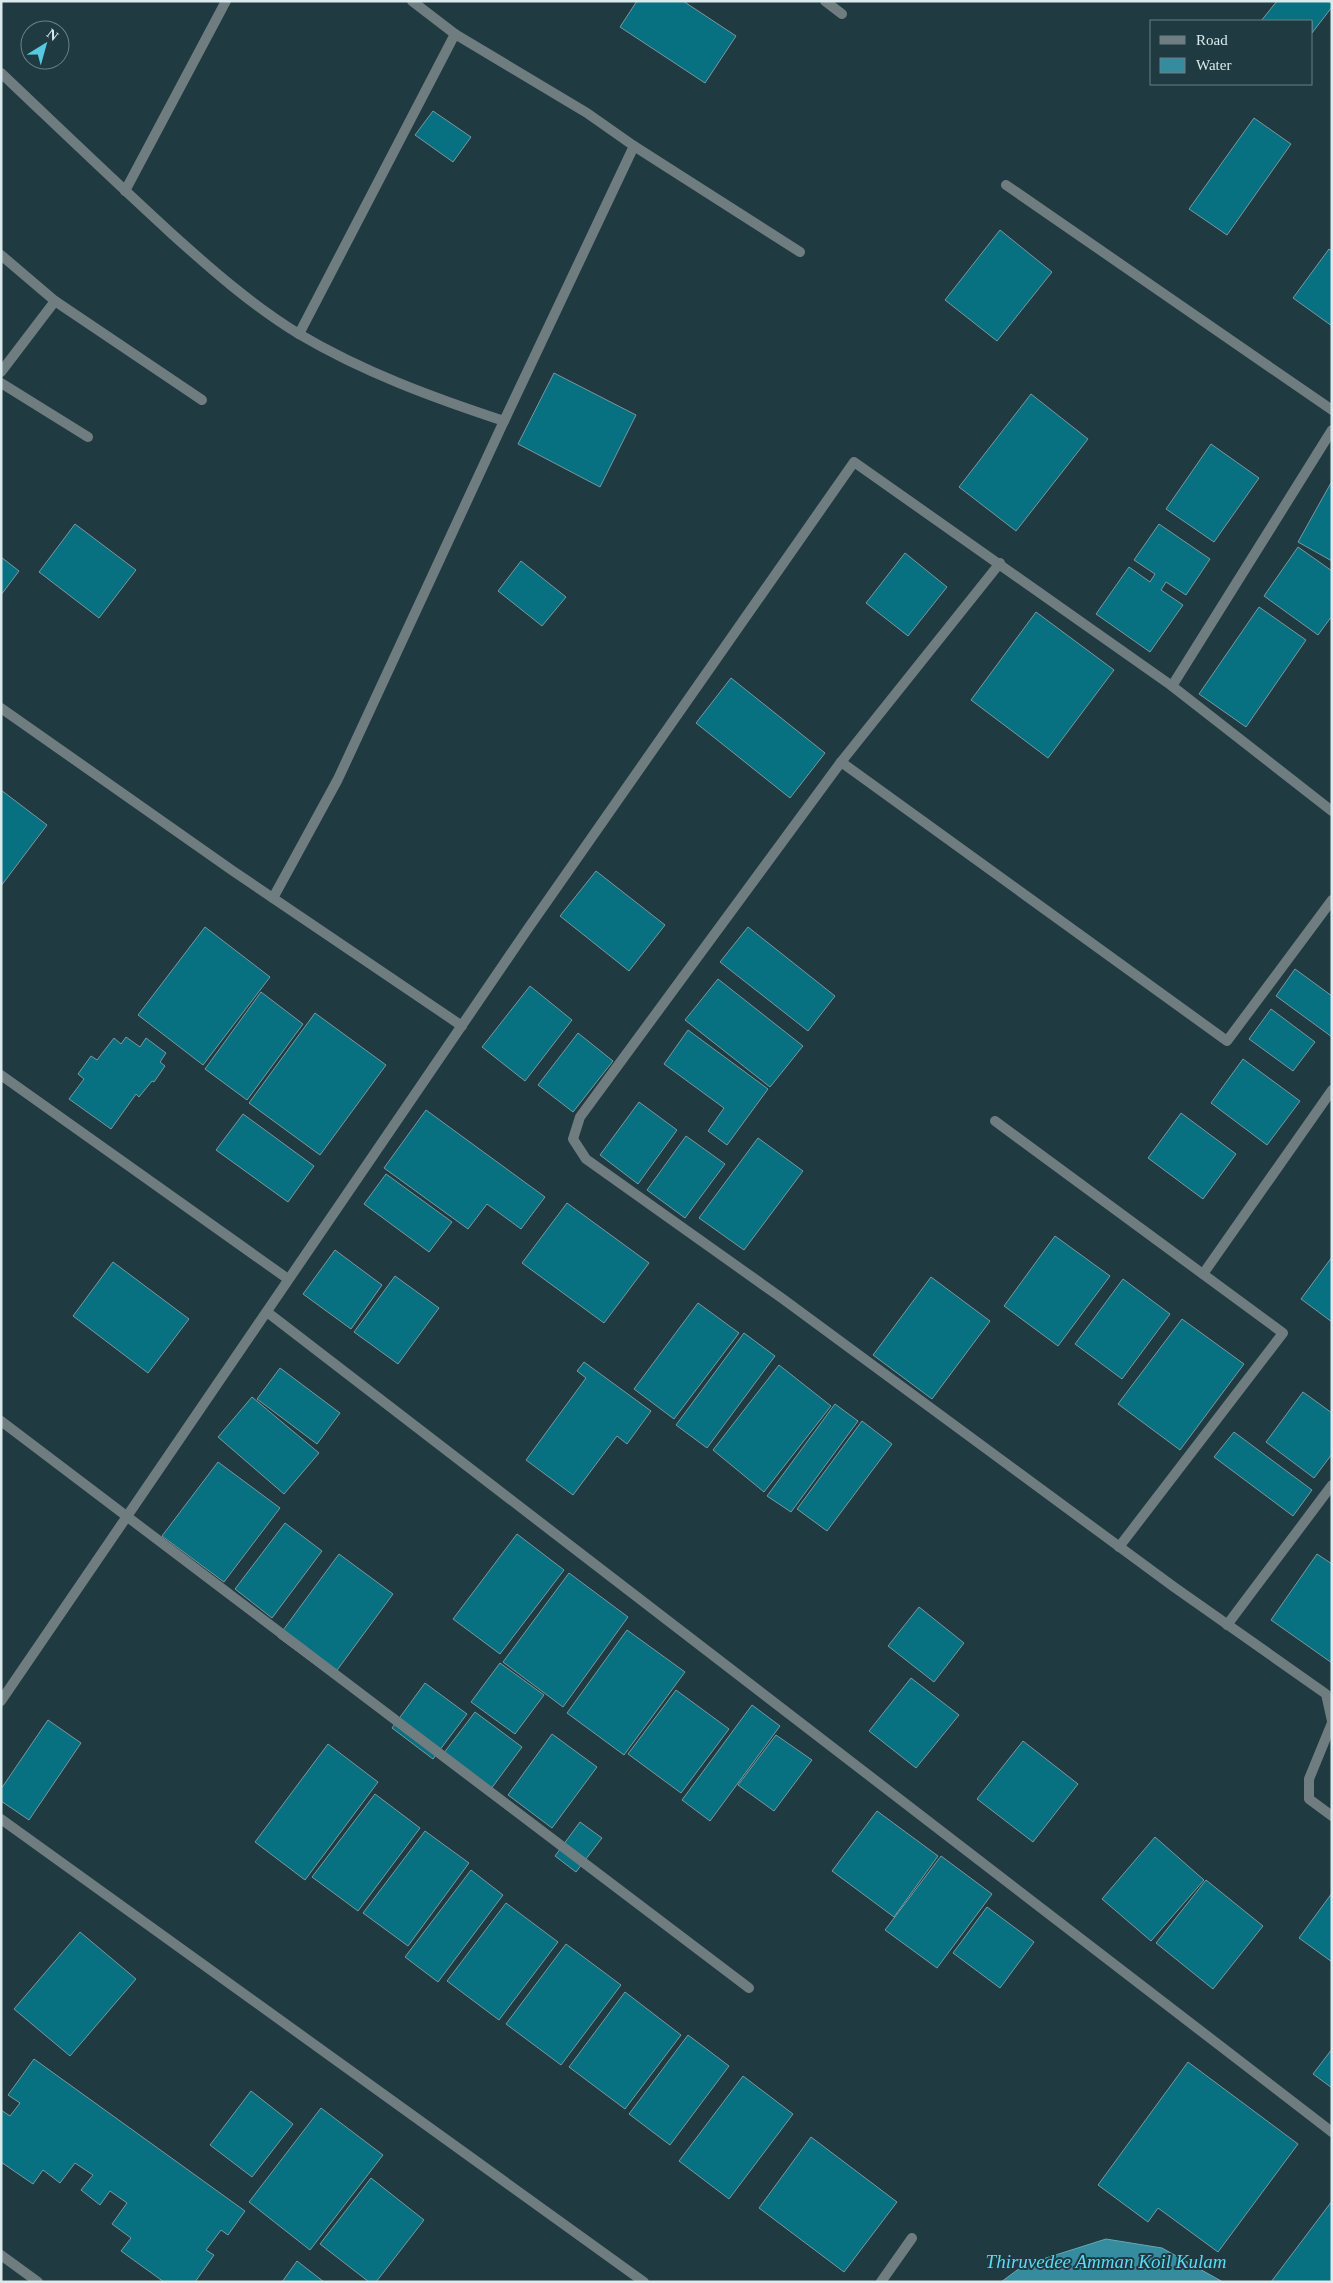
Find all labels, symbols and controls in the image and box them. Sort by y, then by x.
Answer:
north arrow [20,20,70,70]
legend [1150,20,1313,85]
text: N [44,26,61,44]
text: Road [1196,32,1228,48]
text: Water [1196,57,1231,73]
water label: Thiruvedee Amman Koil Kulam [986,2251,1226,2272]

